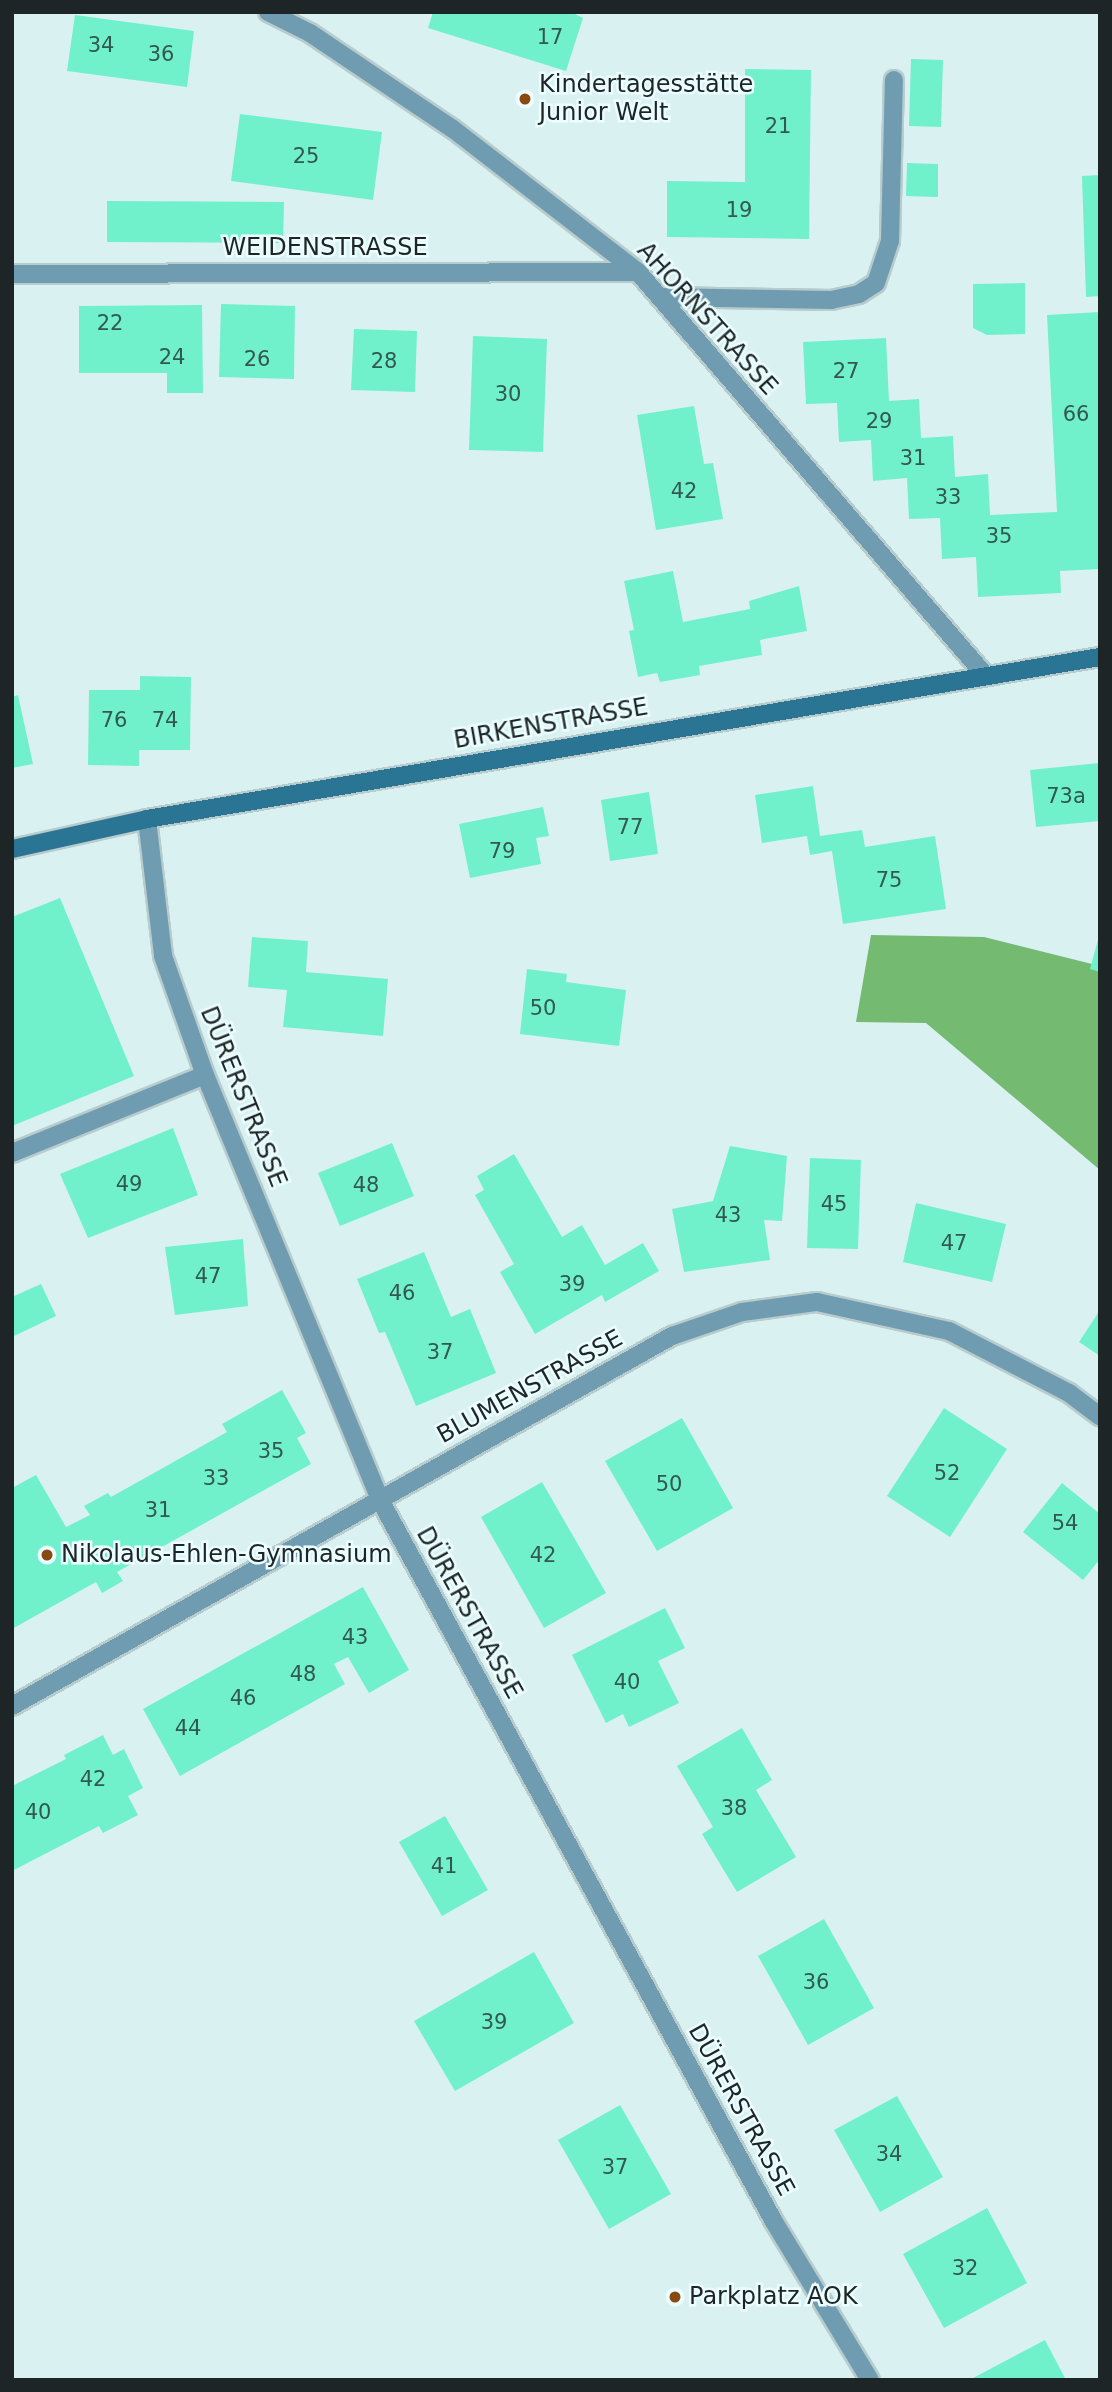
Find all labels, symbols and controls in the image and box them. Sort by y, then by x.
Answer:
house number: 17 [537,24,563,50]
house number: 34 [88,32,114,58]
house number: 36 [148,41,174,67]
place label: Kindertagesstätte Junior Welt [539,71,753,127]
marker: Kindertagesstätte Junior Welt [517,91,533,107]
house number: 21 [765,113,791,139]
house number: 25 [293,143,319,169]
house number: 19 [726,197,752,223]
street label: WEIDENSTRASSE [222,234,428,262]
street label: AHORNSTRASSE [631,237,783,401]
house number: 22 [97,310,123,336]
house number: 24 [159,344,185,370]
house number: 26 [244,346,270,372]
house number: 28 [371,348,397,374]
house number: 27 [833,358,859,384]
house number: 30 [495,381,521,407]
house number: 66 [1063,401,1089,427]
house number: 29 [866,408,892,434]
house number: 31 [900,445,926,471]
house number: 42 [671,478,697,504]
house number: 33 [935,484,961,510]
house number: 35 [986,523,1012,549]
street label: BIRKENSTRASSE [452,693,650,755]
house number: 76 [101,707,127,733]
house number: 74 [152,707,178,733]
house number: 73a [1046,783,1086,809]
house number: 77 [617,814,643,840]
house number: 79 [489,838,515,864]
house number: 75 [876,867,902,893]
house number: 50 [530,995,556,1021]
street label: DÜRERSTRASSE [194,1002,292,1192]
house number: 49 [116,1171,142,1197]
house number: 48 [353,1172,379,1198]
house number: 45 [821,1191,847,1217]
house number: 43 [715,1202,741,1228]
house number: 47 [941,1230,967,1256]
house number: 47 [195,1263,221,1289]
house number: 39 [559,1271,585,1297]
house number: 46 [389,1280,415,1306]
street label: BLUMENSTRASSE [432,1324,628,1450]
house number: 37 [427,1339,453,1365]
house number: 35 [258,1438,284,1464]
house number: 52 [934,1460,960,1486]
house number: 33 [203,1465,229,1491]
house number: 50 [656,1471,682,1497]
house number: 31 [145,1497,171,1523]
house number: 54 [1052,1510,1078,1536]
street label: DÜRERSTRASSE [410,1522,528,1704]
place label: Nikolaus-Ehlen-Gymnasium [61,1541,392,1569]
house number: 42 [530,1542,556,1568]
marker: Nikolaus-Ehlen-Gymnasium [39,1547,55,1563]
house number: 43 [342,1624,368,1650]
house number: 48 [290,1661,316,1687]
house number: 40 [614,1669,640,1695]
house number: 46 [230,1685,256,1711]
house number: 44 [175,1715,201,1741]
house number: 42 [80,1766,106,1792]
house number: 38 [721,1795,747,1821]
house number: 40 [25,1799,51,1825]
house number: 41 [431,1853,457,1879]
house number: 36 [803,1969,829,1995]
house number: 39 [481,2009,507,2035]
street label: DÜRERSTRASSE [682,2019,800,2201]
house number: 34 [876,2141,902,2167]
house number: 37 [602,2154,628,2180]
house number: 32 [952,2255,978,2281]
place label: Parkplatz AOK [689,2283,858,2311]
marker: Parkplatz AOK [667,2289,683,2305]

